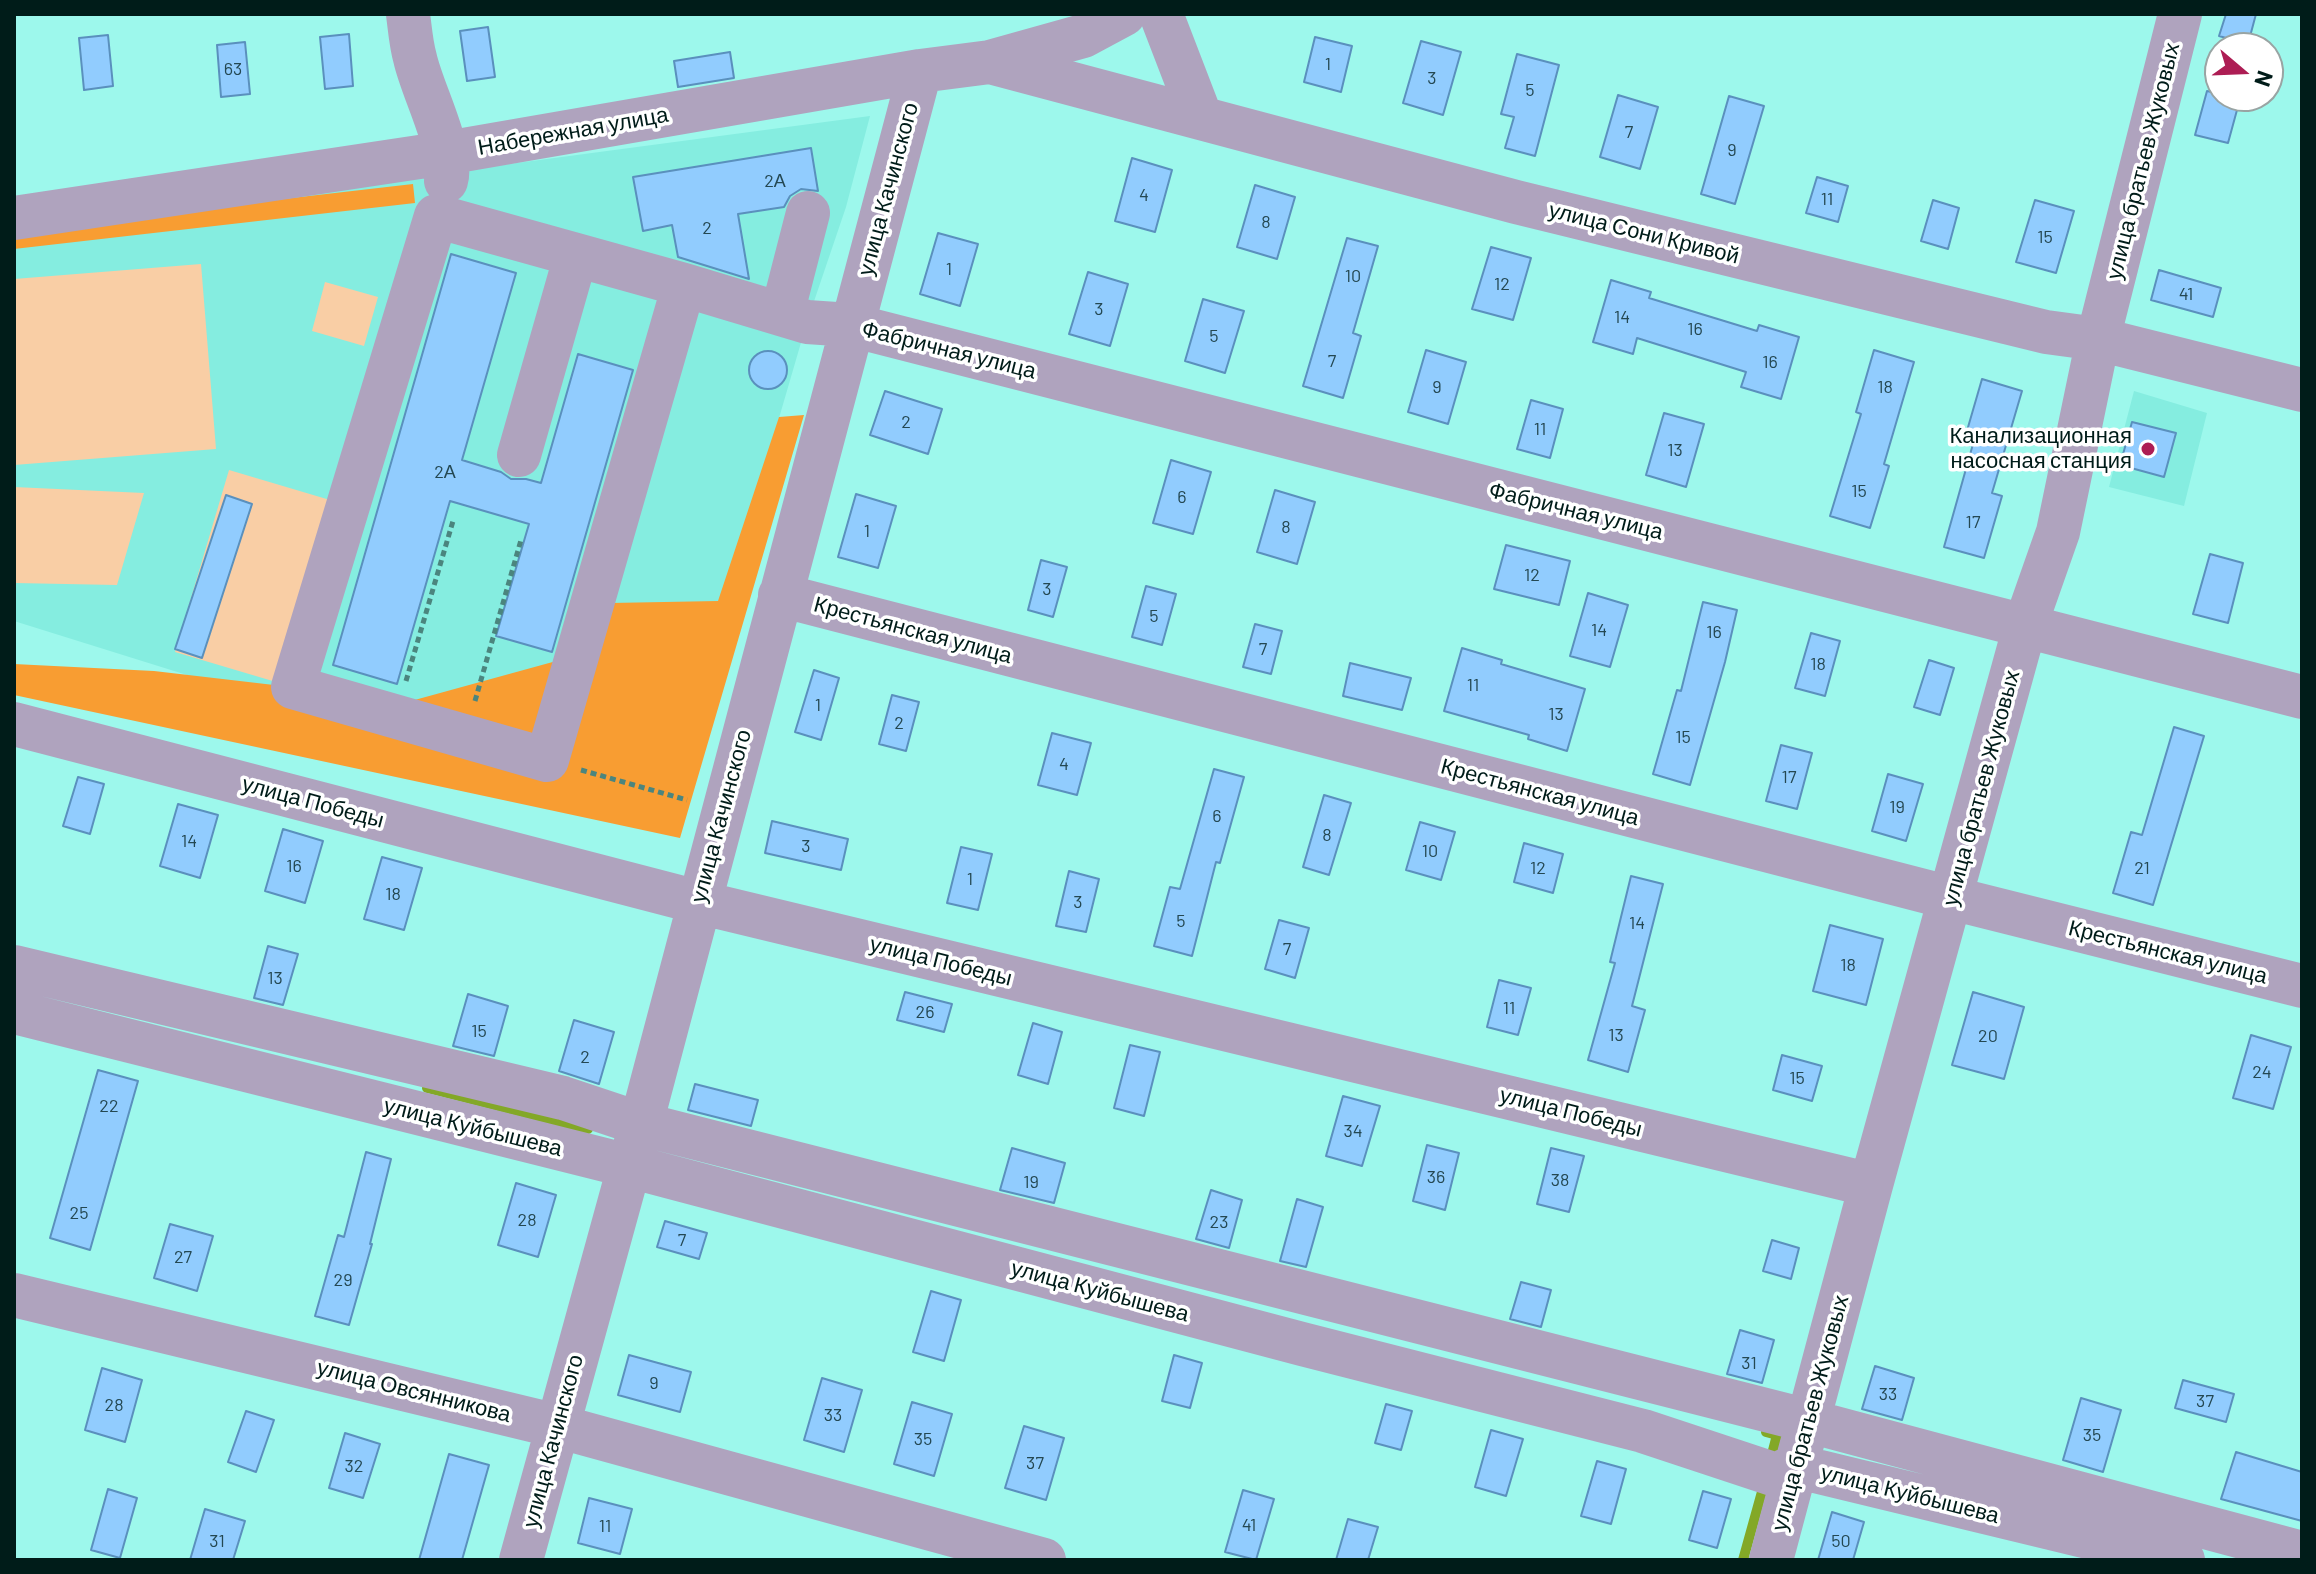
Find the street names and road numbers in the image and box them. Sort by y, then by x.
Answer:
street label: улица братьев Жуковых [2101,40,2185,282]
street label: улица Качинского [852,100,924,278]
street label: Набережная улица [476,101,670,161]
street label: улица Сони Кривой [1546,197,1742,269]
street label: Фабричная улица [859,316,1039,384]
street label: Фабричная улица [1486,477,1666,545]
street label: Крестьянская улица [811,591,1015,669]
street label: улица братьев Жуковых [1937,667,2025,909]
street label: улица Качинского [685,727,757,905]
street label: Крестьянская улица [1438,753,1642,831]
street label: улица Победы [239,770,387,834]
street label: Крестьянская улица [2066,915,2270,989]
street label: улица Победы [867,931,1015,991]
street label: улица Победы [1497,1082,1645,1142]
street label: улица Куйбышева [381,1092,565,1162]
street label: улица Куйбышева [1008,1255,1192,1327]
street label: улица братьев Жуковых [1766,1292,1854,1534]
street label: улица Качинского [517,1352,589,1530]
street label: улица Овсянникова [314,1354,514,1428]
street label: улица Куйбышева [1818,1459,2002,1529]

